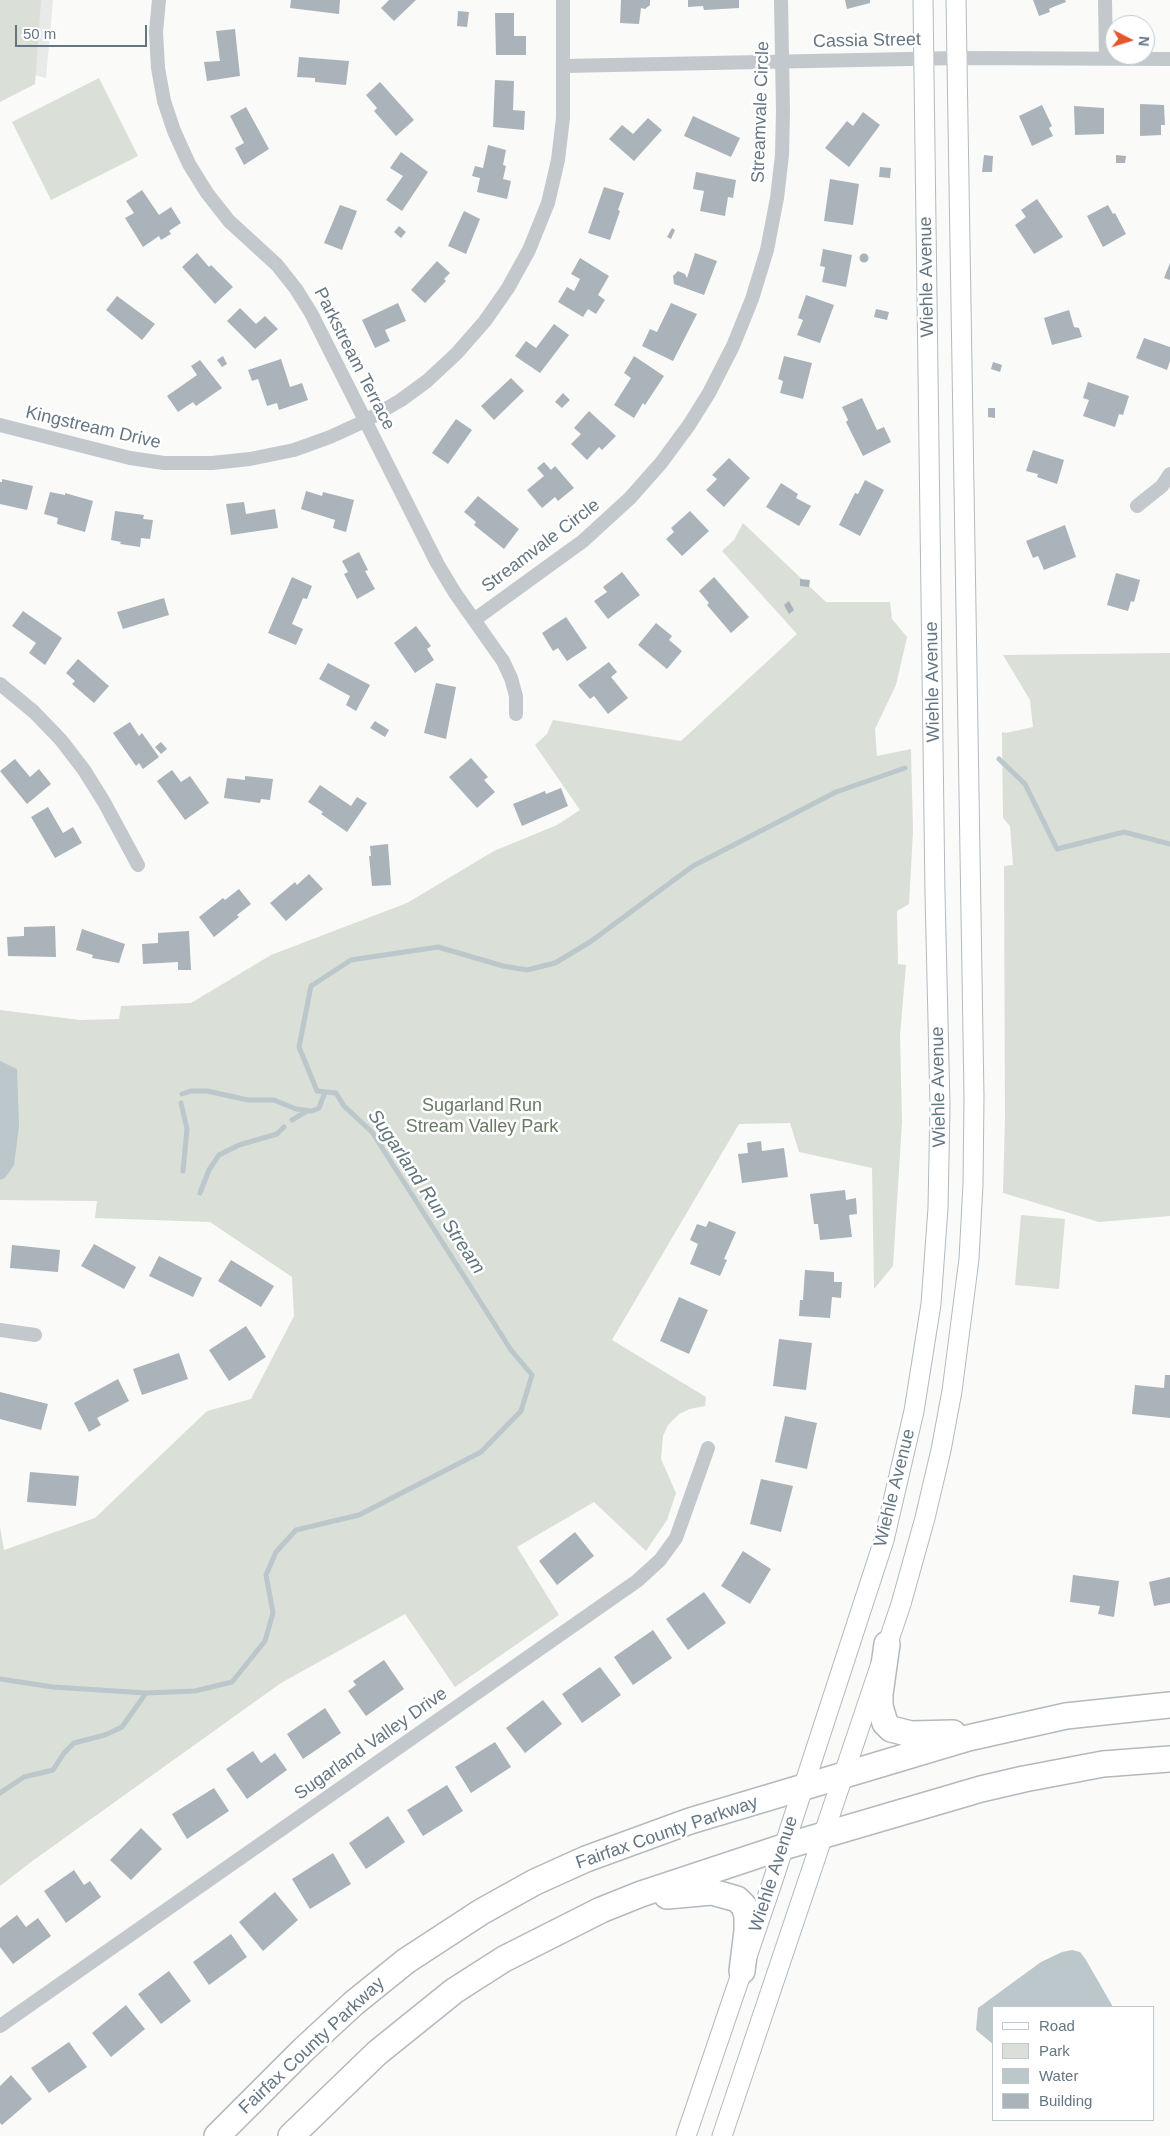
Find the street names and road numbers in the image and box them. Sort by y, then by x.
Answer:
street label: Cassia Street [813,29,921,53]
street label: Streamvale Circle [748,41,774,183]
street label: Wiehle Avenue [915,216,939,338]
street label: Parkstream Terrace [309,284,399,434]
street label: Kingstream Drive [23,402,163,454]
street label: Streamvale Circle [478,495,604,597]
street label: Wiehle Avenue [921,621,945,743]
street label: Wiehle Avenue [927,1026,951,1148]
street label: Wiehle Avenue [870,1427,920,1549]
street label: Sugarland Valley Drive [290,1683,452,1805]
street label: Fairfax County Parkway [573,1792,761,1874]
street label: Wiehle Avenue [745,1813,803,1935]
street label: Fairfax County Parkway [235,1973,389,2119]

